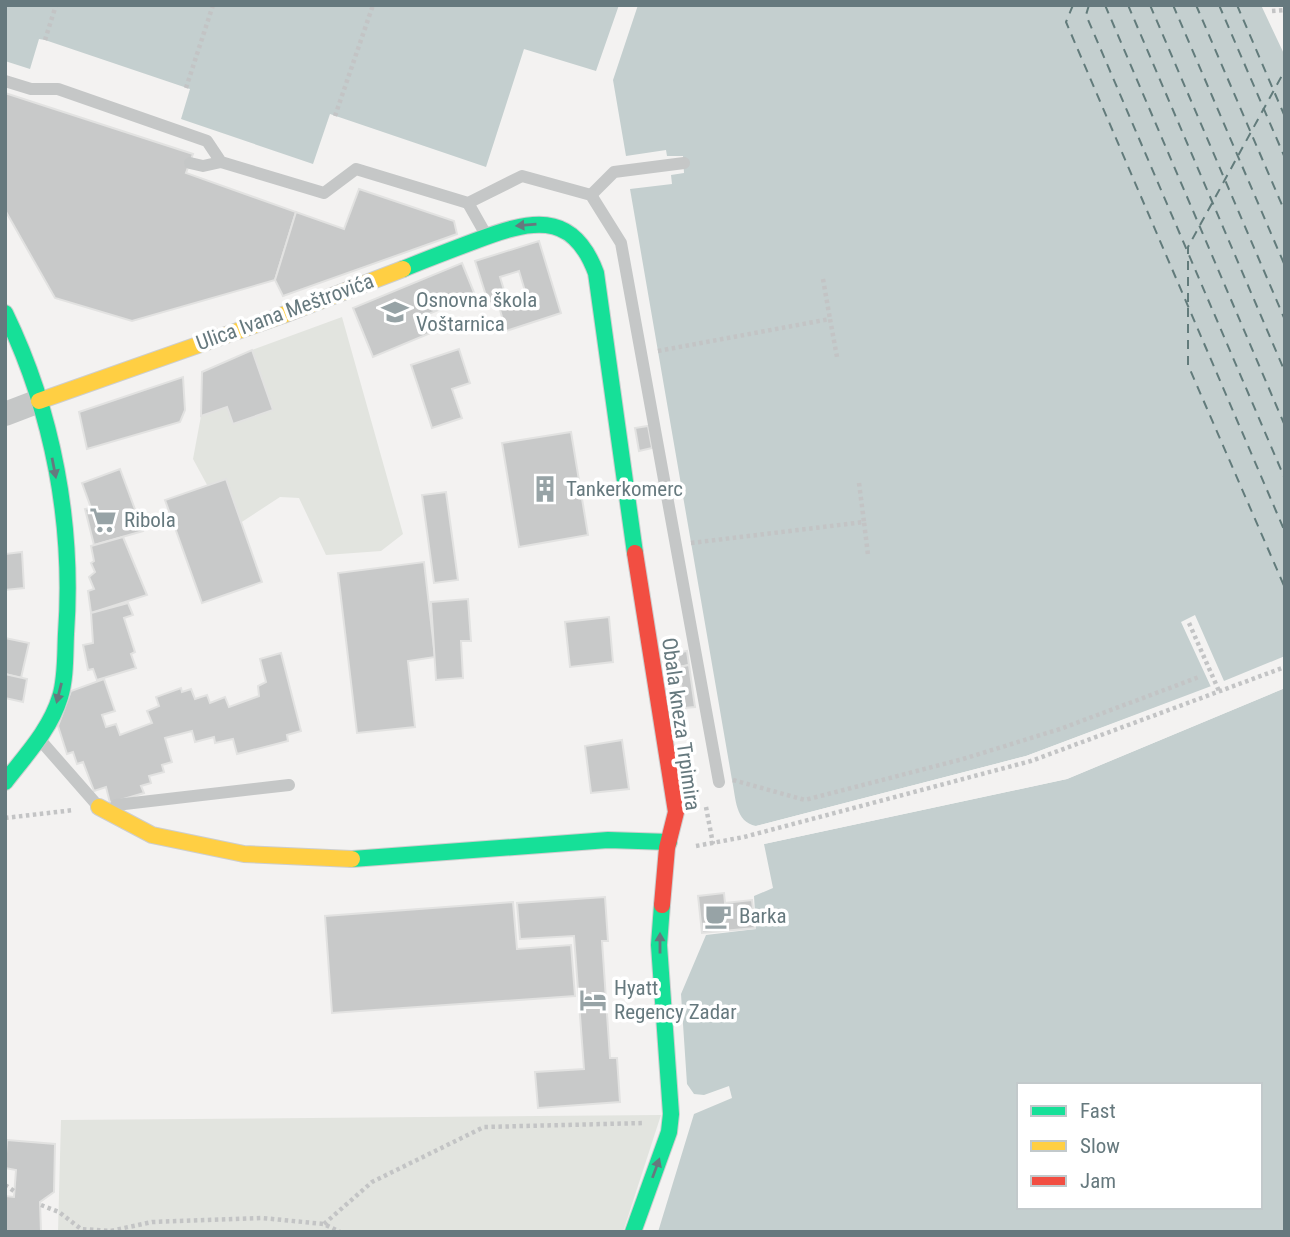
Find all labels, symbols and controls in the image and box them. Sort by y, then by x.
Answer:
one-way arrow [515,220,537,231]
street label: Ulica Ivana Meštrovića [193,269,377,355]
place label: Osnovna škola Voštarnica [416,288,537,336]
school or university icon: Osnovna škola Voštarnica [380,297,410,327]
one-way arrow [49,457,60,479]
building icon: Tankerkomerc [530,474,560,504]
place label: Tankerkomerc [566,477,683,501]
supermarket icon: Ribola [88,505,118,535]
place label: Ribola [124,508,176,532]
street label: Obala kneza Trpimira [657,636,705,812]
one-way arrow [53,683,64,705]
cafe icon: Barka [703,901,733,931]
place label: Barka [739,904,786,928]
one-way arrow [654,932,666,954]
place label: Hyatt Regency Zadar [614,976,737,1024]
hotel icon: Hyatt Regency Zadar [578,985,608,1015]
legend [1017,1083,1262,1209]
text: Fast [1080,1099,1116,1123]
text: Slow [1080,1134,1120,1158]
one-way arrow [651,1157,662,1178]
text: Jam [1080,1169,1116,1193]

